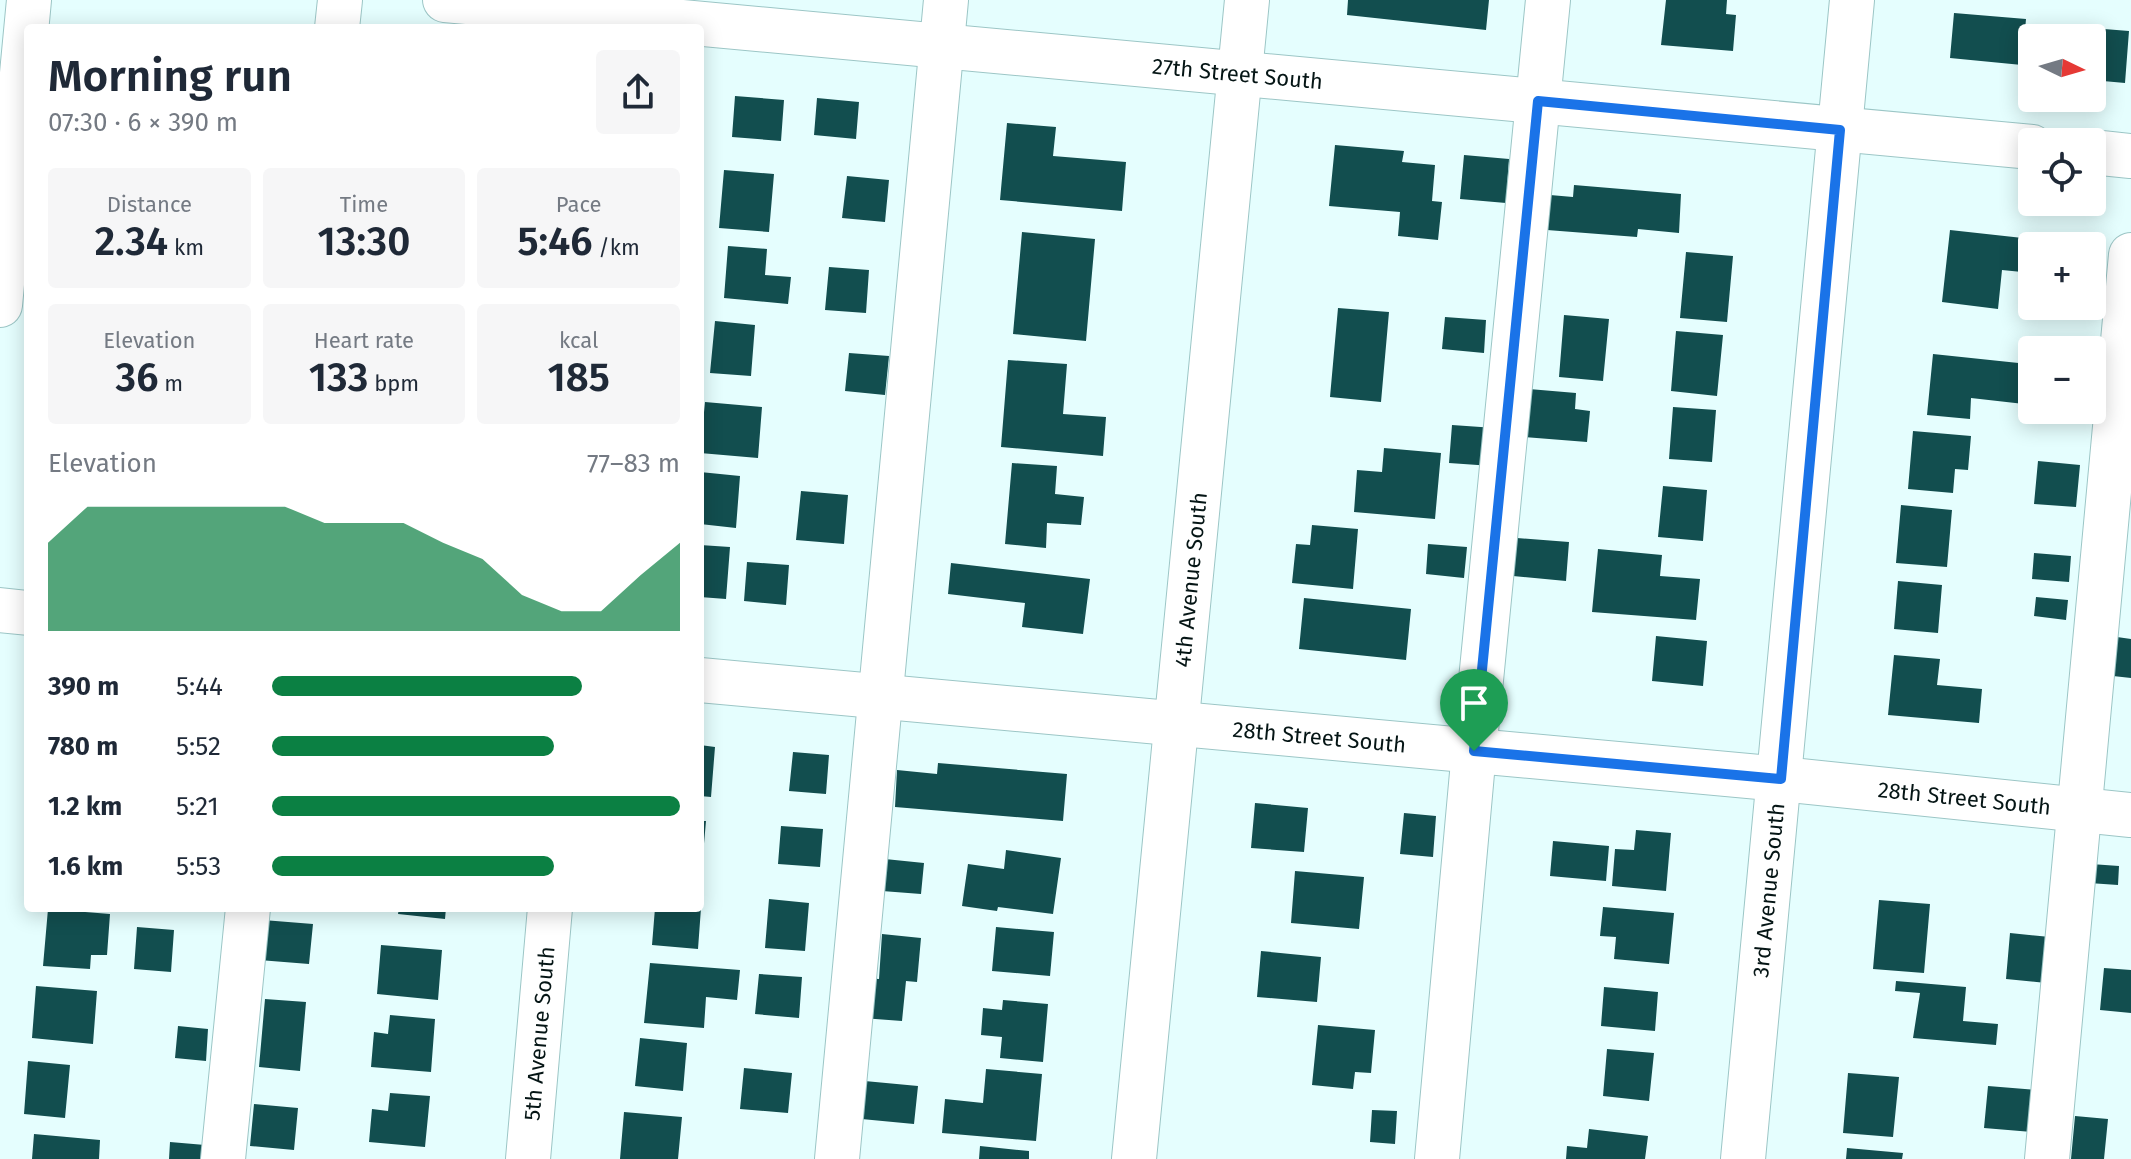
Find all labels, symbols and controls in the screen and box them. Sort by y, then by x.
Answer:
north arrow [2018,24,2106,112]
map controls [2018,24,2106,424]
text: Morning run [48,50,292,103]
button: share [596,50,680,134]
street label: 27th Street South [1151,53,1324,95]
text: 07:30 · 6 × 390 m [48,107,238,138]
button: locate [2018,128,2106,216]
text: Distance [107,191,192,218]
text: Time [340,191,388,218]
text: Pace [556,191,601,218]
text: 2.34 [95,218,168,266]
text: 13:30 [318,218,410,266]
text: 5:46 [517,218,592,266]
button: + [2018,232,2106,320]
text: km [168,234,204,261]
text: /km [592,234,640,261]
text: Elevation [103,327,195,354]
text: Heart rate [314,327,414,354]
text: kcal [559,327,598,354]
button: − [2018,336,2106,424]
text: 36 [116,354,158,402]
text: 133 [309,354,368,402]
text: 185 [548,354,610,402]
text: m [158,370,183,397]
text: bpm [368,370,419,397]
text: Elevation [48,448,157,479]
text: 77–83 m [587,448,680,479]
street label: 4th Avenue South [1169,491,1213,669]
pin [1440,669,1508,751]
text: 390 m [48,671,119,702]
text: 5:44 [176,671,223,702]
icon: arrive [1452,681,1496,725]
street label: 28th Street South [1232,716,1407,759]
text: 780 m [48,731,118,762]
text: 5:52 [176,731,221,762]
street label: 28th Street South [1877,776,2052,821]
text: 1.2 km [48,791,122,822]
text: 5:21 [176,791,219,822]
street label: 3rd Avenue South [1747,802,1790,979]
text: 1.6 km [48,851,123,882]
text: 5:53 [176,851,221,882]
street label: 5th Avenue South [518,945,561,1122]

